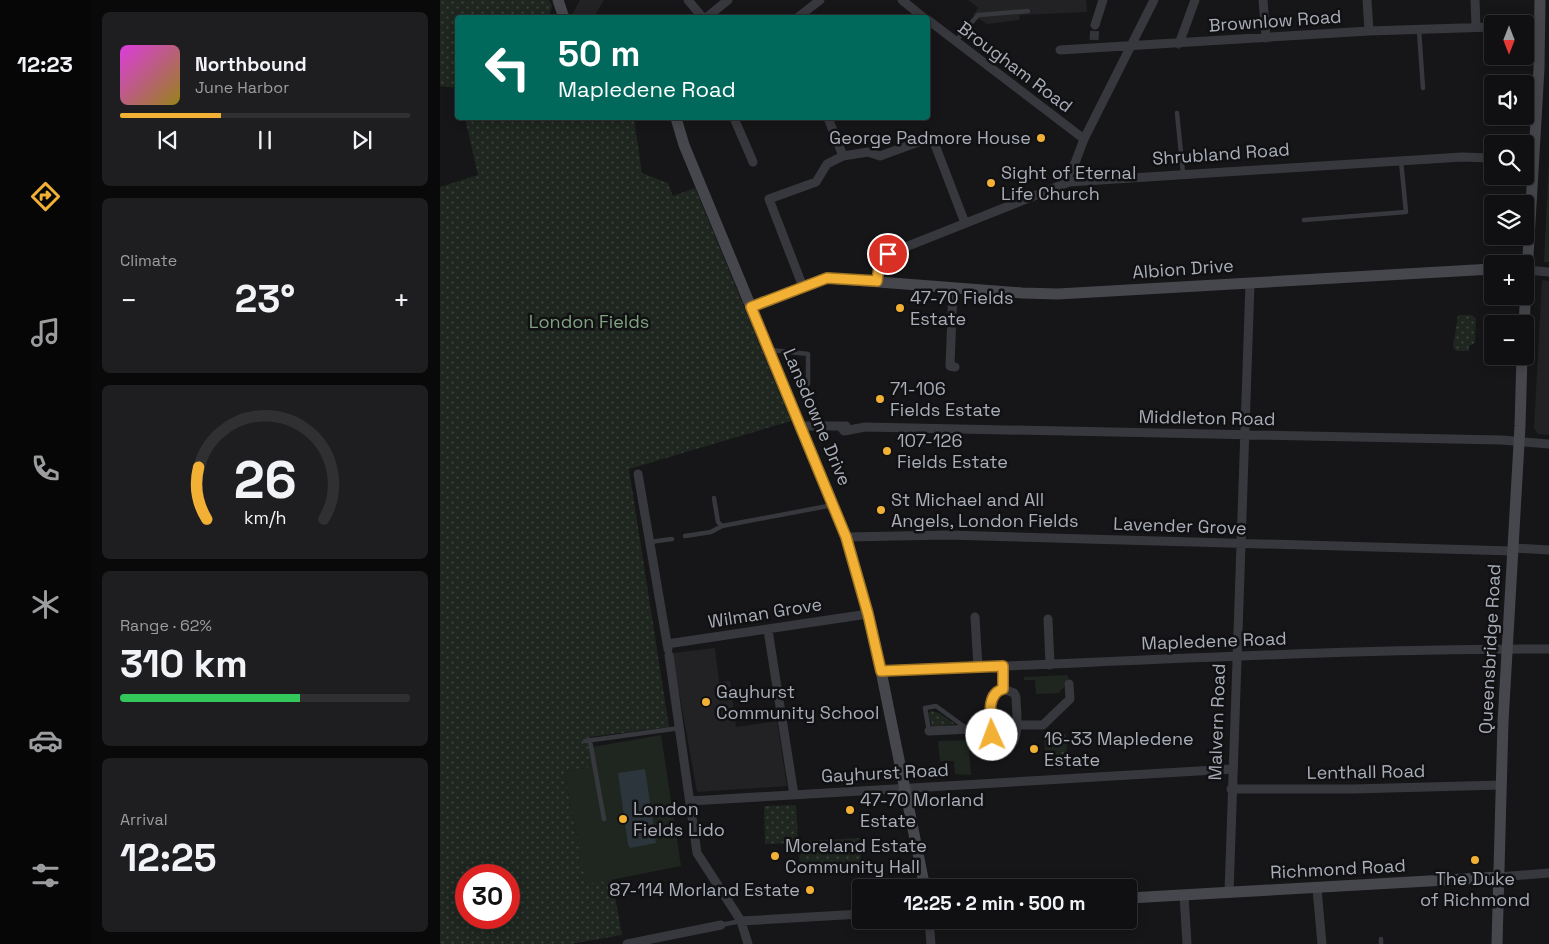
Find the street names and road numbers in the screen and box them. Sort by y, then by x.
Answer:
street label: Brownlow Road [1208,4,1342,37]
street label: Brougham Road [953,16,1077,117]
street label: Shrubland Road [1152,137,1290,170]
street label: Albion Drive [1131,253,1234,284]
street label: Lansdowne Drive [778,345,857,489]
street label: Middleton Road [1138,405,1276,430]
street label: Lavender Grove [1113,512,1247,539]
street label: Queensbridge Road [1474,563,1505,735]
street label: Wilman Grove [706,592,824,633]
street label: Mapledene Road [1141,626,1287,655]
street label: Malvern Road [1203,663,1230,781]
street label: Gayhurst Road [821,758,949,787]
street label: Lenthall Road [1307,759,1425,784]
street label: Richmond Road [1270,853,1406,884]

